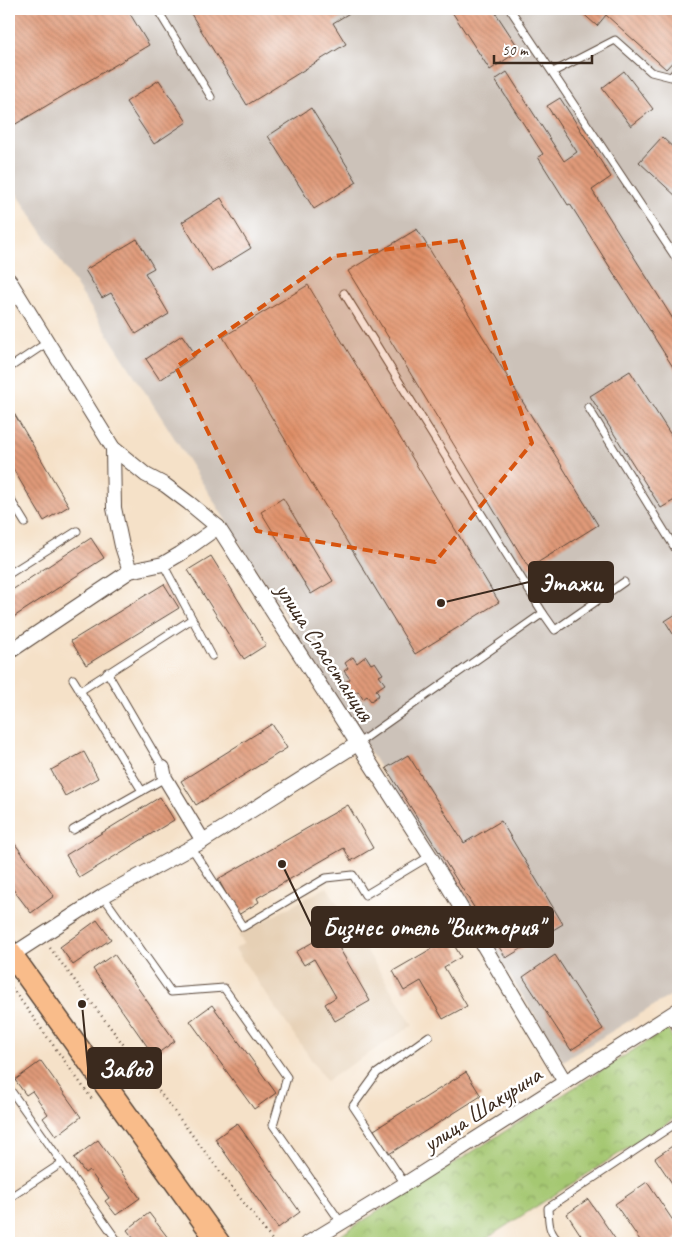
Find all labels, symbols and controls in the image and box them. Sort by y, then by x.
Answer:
scale bar [494,32,592,64]
text: 50 m [502,41,529,60]
callout: Этажи [529,562,613,602]
text: Этажи [539,567,605,599]
street label: улица Спасстанция [268,575,382,728]
callout: Бизнес отель "Виктория" [312,907,553,947]
text: Бизнес отель "Виктория" [322,911,549,943]
callout: Завод [88,1048,161,1088]
text: Завод [98,1053,154,1085]
street label: улица Шакурина [415,1059,548,1160]

